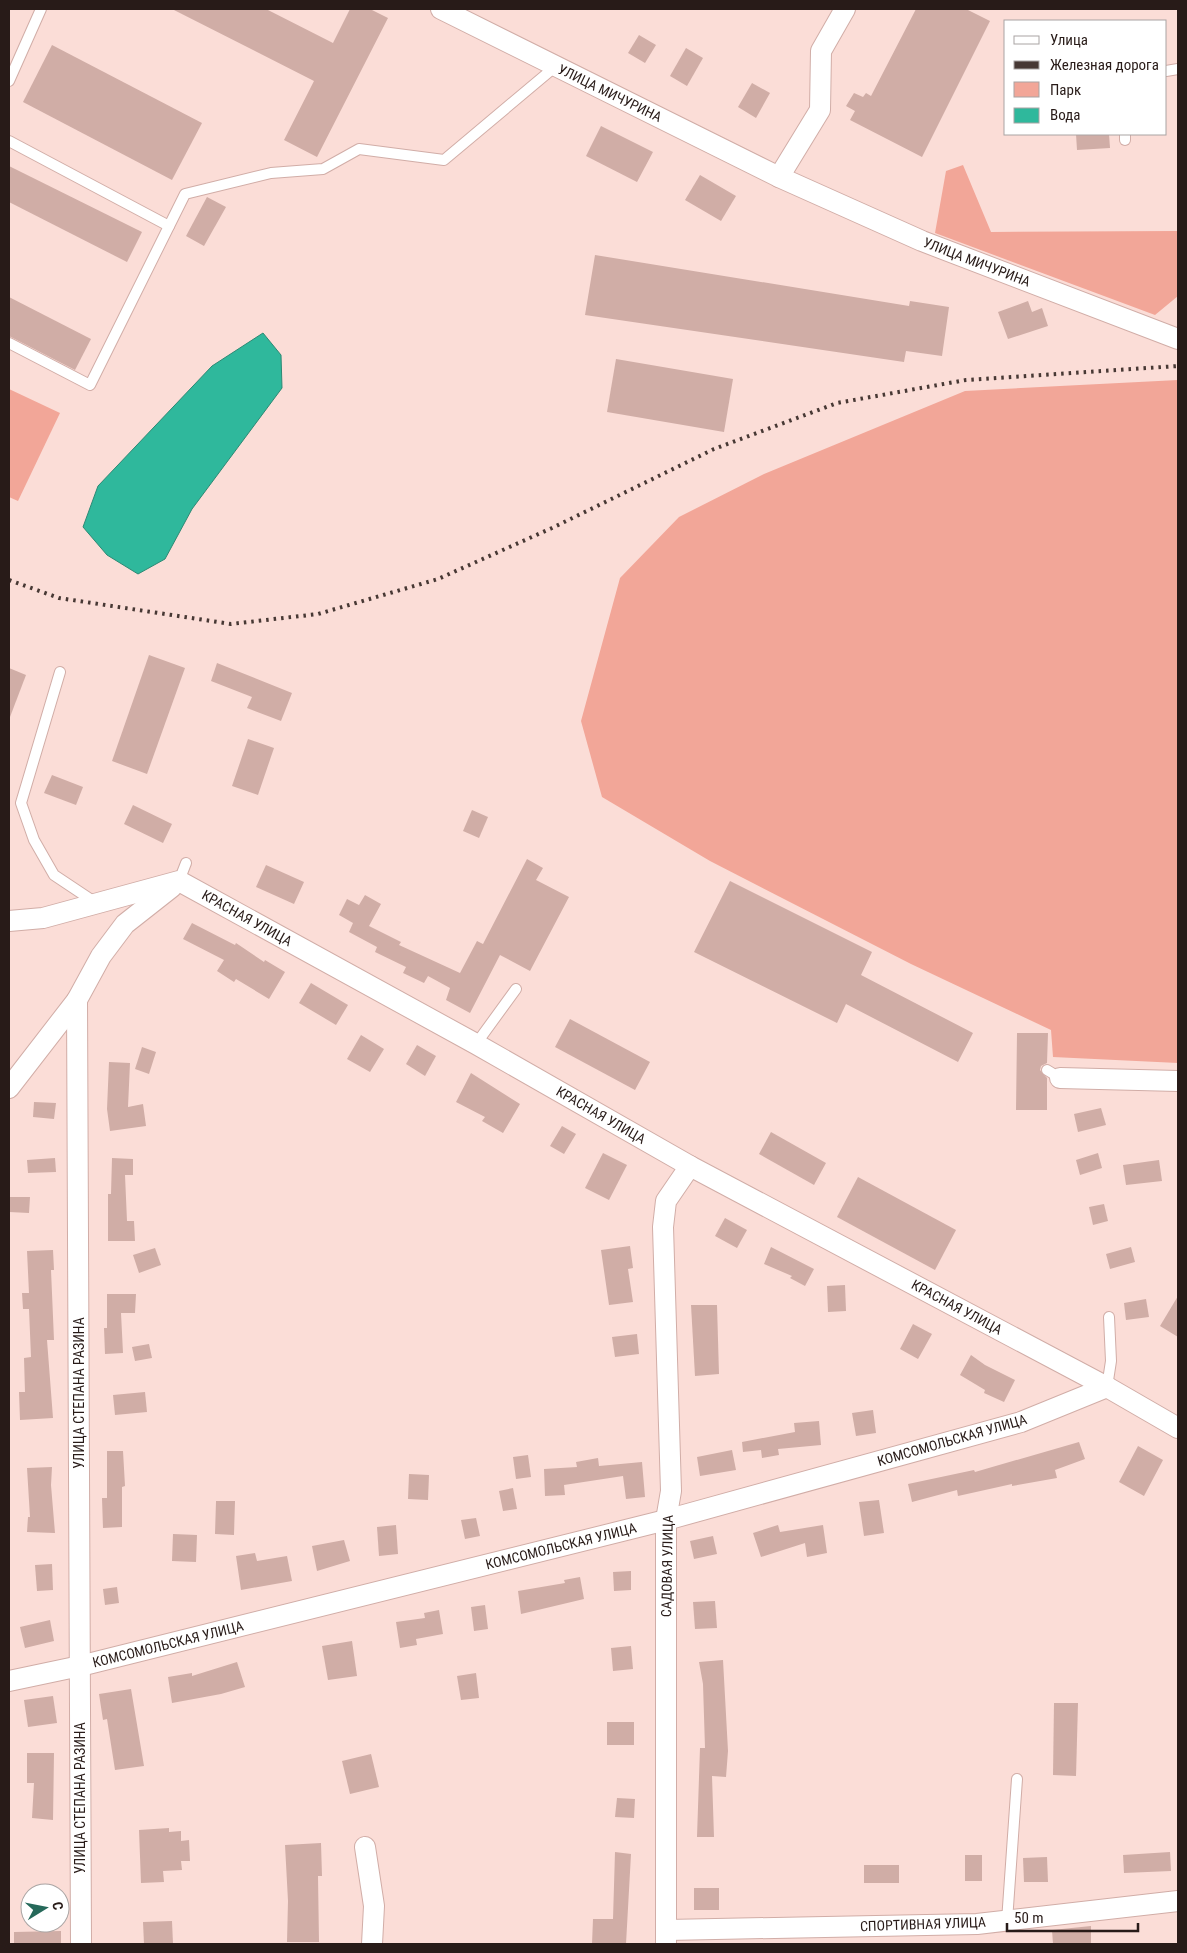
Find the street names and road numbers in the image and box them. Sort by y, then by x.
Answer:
street label: УЛИЦА МИЧУРИНА [556,61,664,125]
street label: УЛИЦА МИЧУРИНА [921,234,1033,290]
street label: КРАСНАЯ УЛИЦА [199,887,295,949]
street label: КРАСНАЯ УЛИЦА [554,1083,648,1147]
street label: КРАСНАЯ УЛИЦА [909,1276,1005,1338]
street label: УЛИЦА СТЕПАНА РАЗИНА [71,1317,87,1469]
street label: КОМСОМОЛЬСКАЯ УЛИЦА [875,1411,1029,1469]
street label: САДОВАЯ УЛИЦА [658,1515,676,1617]
street label: КОМСОМОЛЬСКАЯ УЛИЦА [484,1520,638,1572]
street label: КОМСОМОЛЬСКАЯ УЛИЦА [91,1618,245,1670]
street label: УЛИЦА СТЕПАНА РАЗИНА [72,1722,88,1874]
street label: СПОРТИВНАЯ УЛИЦА [860,1914,986,1934]

